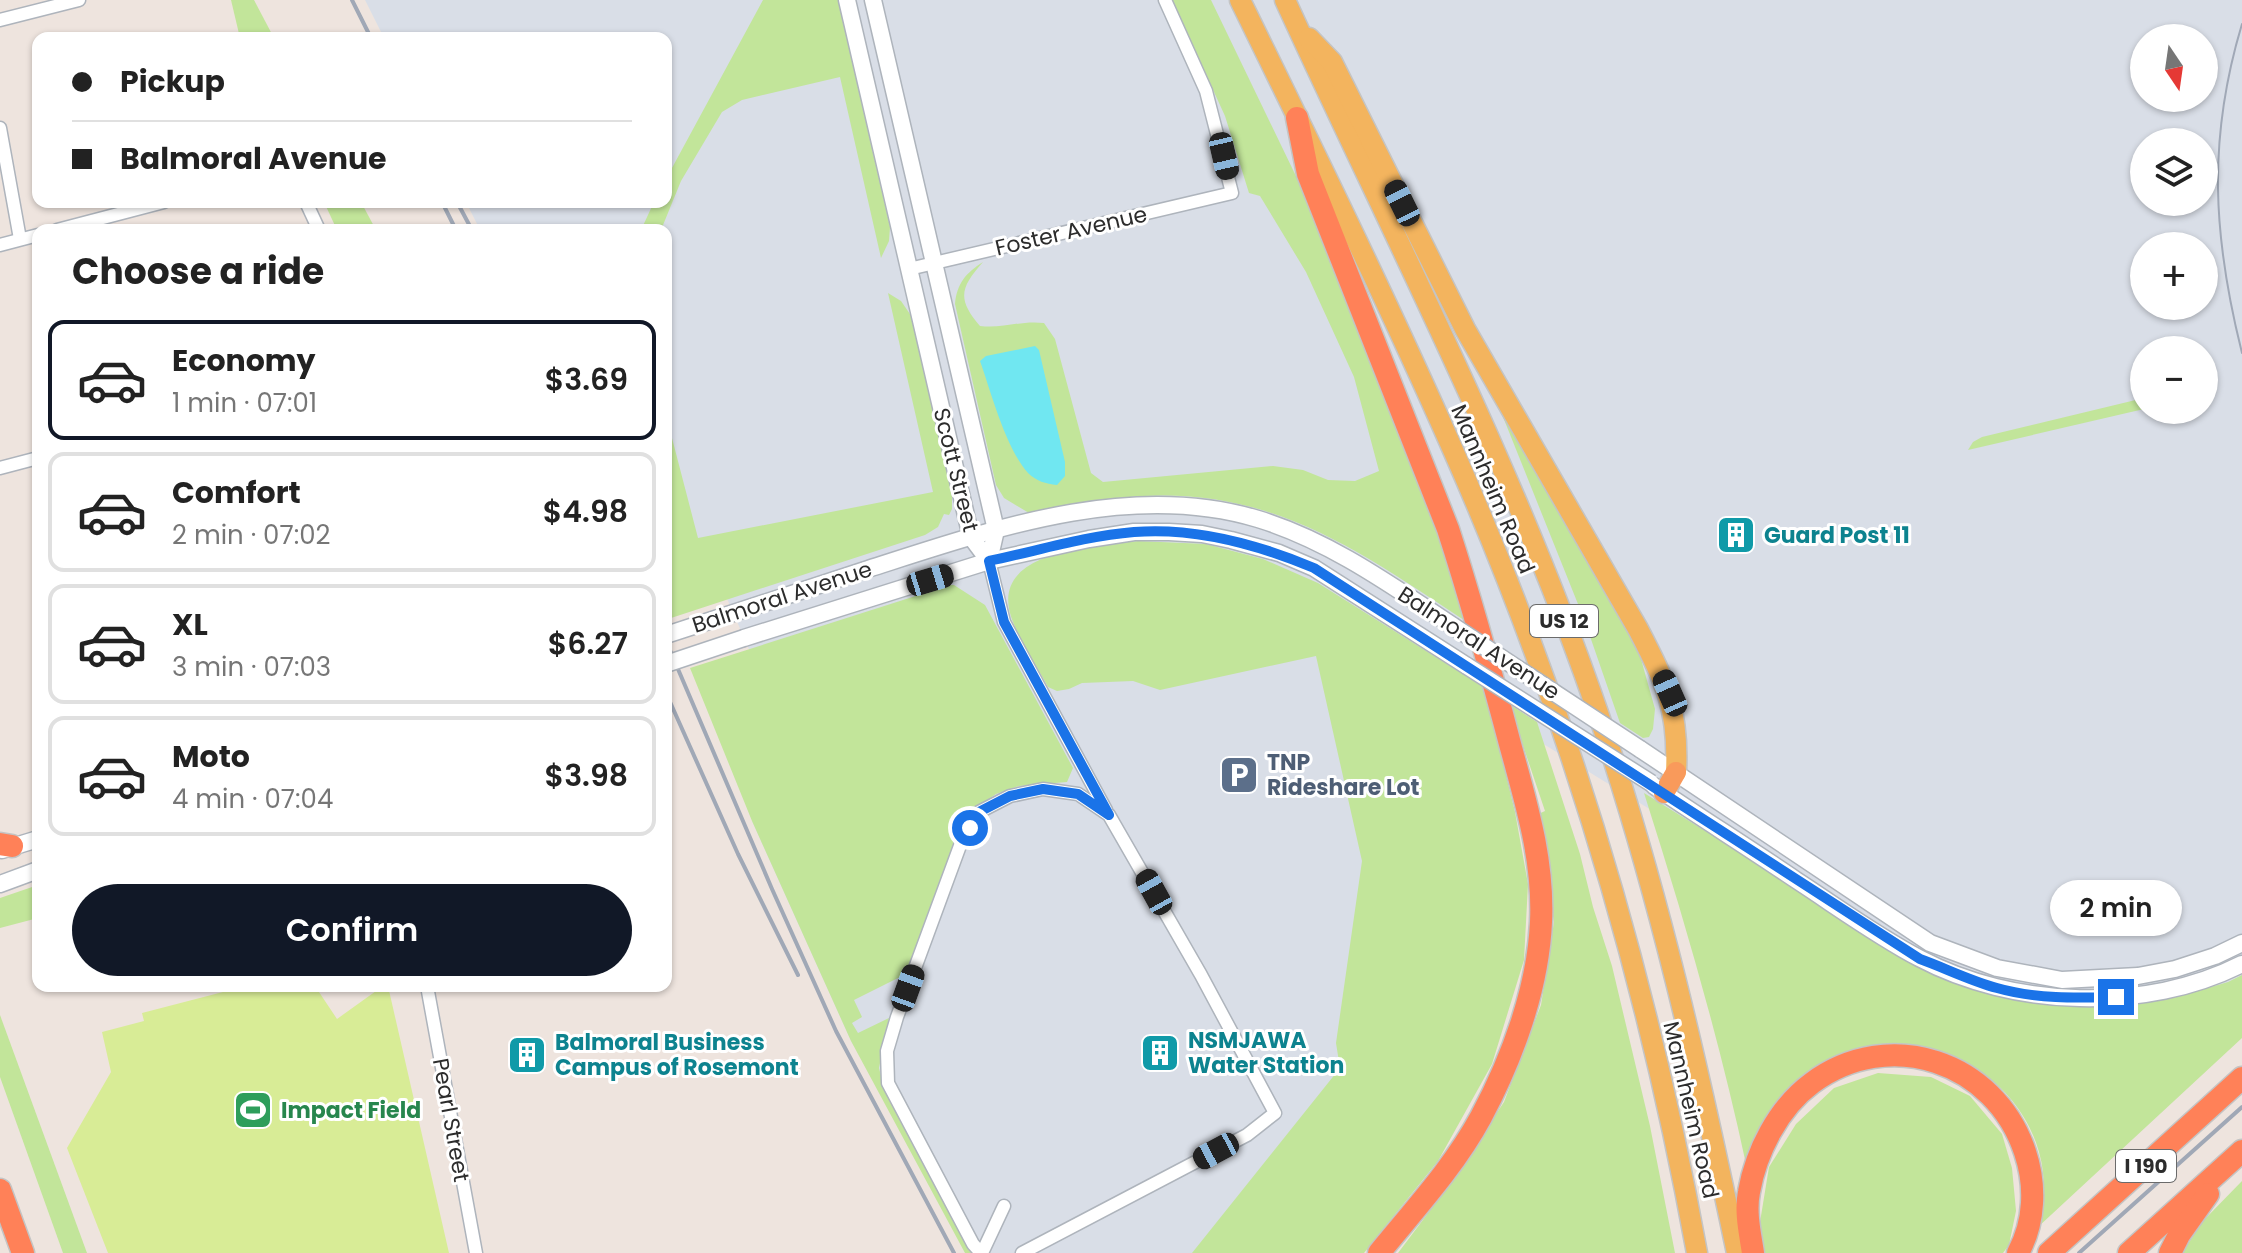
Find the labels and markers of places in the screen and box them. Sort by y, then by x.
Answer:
building icon: Guard Post 11 [1715,514,1757,556]
place label: Guard Post 11 [1764,520,1910,551]
place label: TNP Rideshare Lot [1267,747,1420,803]
parking icon: TNP Rideshare Lot [1218,754,1260,796]
place label: NSMJAWA Water Station [1188,1025,1344,1081]
place label: Balmoral Business Campus of Rosemont [555,1027,799,1083]
building icon: NSMJAWA Water Station [1139,1032,1181,1074]
building icon: Balmoral Business Campus of Rosemont [506,1034,548,1076]
sports icon: Impact Field [232,1089,274,1131]
place label: Impact Field [281,1095,421,1126]

